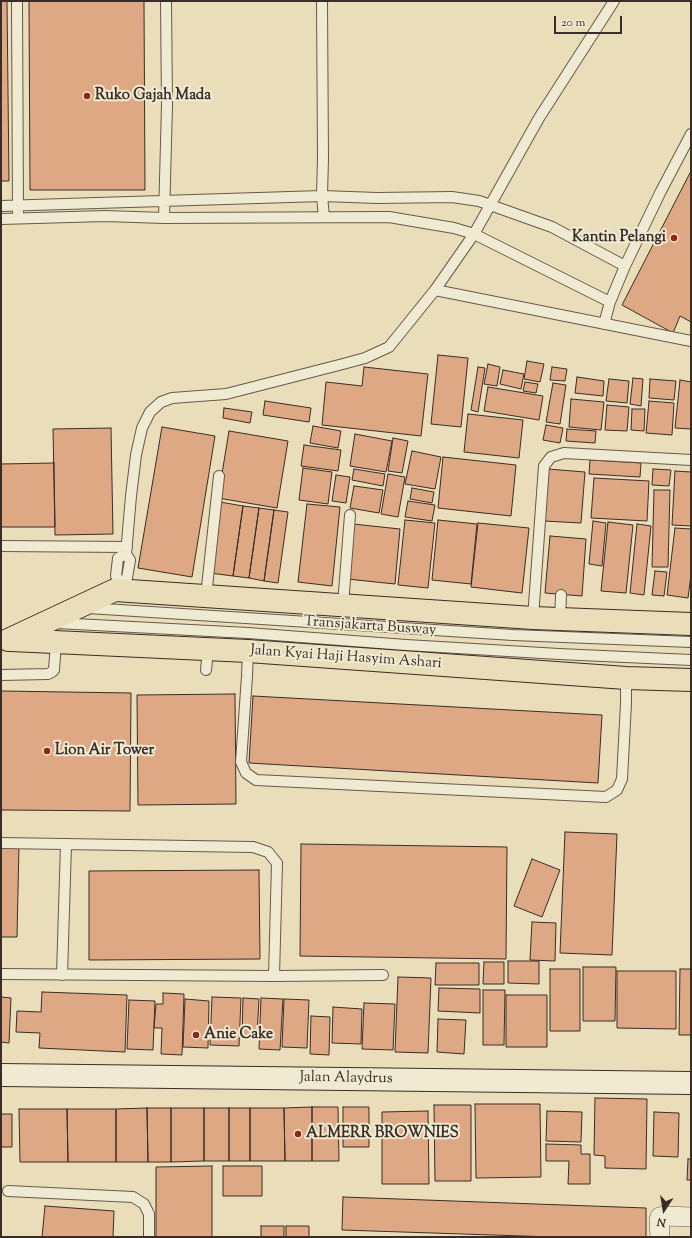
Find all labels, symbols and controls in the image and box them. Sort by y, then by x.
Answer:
scale bar [556,8,624,34]
text: 20 m [561,14,585,32]
place label: Ruko Gajah Mada [95,87,211,105]
marker: Ruko Gajah Mada [82,91,92,101]
place label: Kantin Pelangi [572,229,666,247]
marker: Kantin Pelangi [669,233,679,243]
street label: Transjakarta Busway [303,613,437,641]
street label: Jalan Kyai Haji Hasyim Ashari [250,642,442,674]
place label: Lion Air Tower [55,742,154,760]
marker: Lion Air Tower [42,746,52,756]
place label: Anie Cake [204,1026,273,1044]
marker: Anie Cake [191,1030,201,1040]
street label: Jalan Alaydrus [299,1069,393,1089]
place label: ALMERR BROWNIES [306,1125,459,1143]
marker: ALMERR BROWNIES [293,1129,303,1139]
north arrow [644,1190,684,1230]
text: N [656,1213,667,1230]

